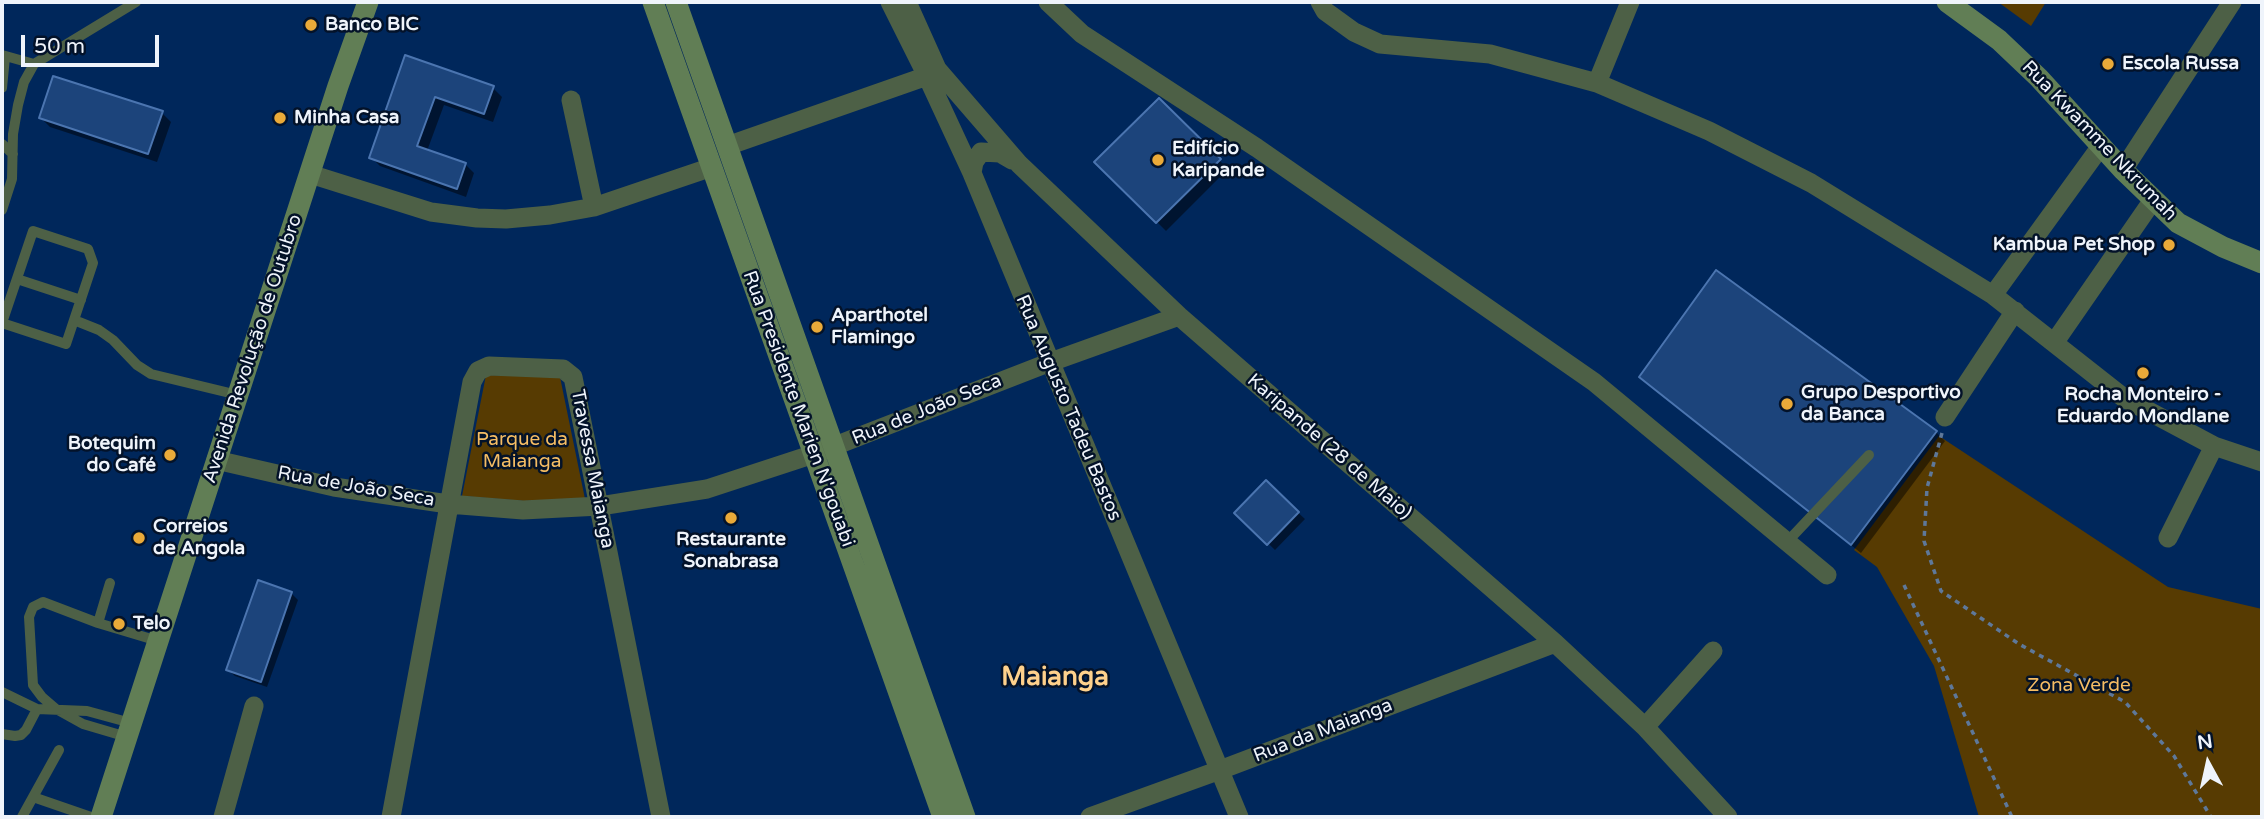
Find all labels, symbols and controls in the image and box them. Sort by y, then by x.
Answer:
place label: Banco BIC [325,14,419,36]
marker: Banco BIC [303,17,319,33]
scale bar [24,21,163,65]
text: 50 m [34,34,85,59]
place label: Escola Russa [2122,53,2239,75]
street label: Rua Kwamme Nkrumah [2017,56,2181,226]
marker: Escola Russa [2100,56,2116,72]
place label: Minha Casa [294,107,399,129]
marker: Minha Casa [272,110,288,126]
place label: Edifício Karipande [1172,138,1264,182]
marker: Edifício Karipande [1150,152,1166,168]
street label: Avenida Revolução de Outubro [199,212,307,486]
place label: Kambua Pet Shop [1993,234,2155,256]
marker: Kambua Pet Shop [2161,237,2177,253]
street label: Rua Presidente Marien N'gouabi [737,268,859,550]
street label: Rua Augusto Tadeu Bastos [1010,292,1126,524]
place label: Aparthotel Flamingo [831,305,928,349]
marker: Aparthotel Flamingo [809,319,825,335]
marker: Rocha Monteiro - Eduardo Mondlane [2135,365,2151,381]
street label: Karipande (28 de Maio) [1242,369,1416,525]
street label: Rua de João Seca [849,370,1005,450]
place label: Grupo Desportivo da Banca [1801,382,1961,426]
place label: Rocha Monteiro - Eduardo Mondlane [2057,384,2229,428]
street label: Travessa Maianga [565,388,619,550]
marker: Grupo Desportivo da Banca [1779,396,1795,412]
park label: Parque da Maianga [476,429,568,473]
place label: Botequim do Café [68,433,156,477]
marker: Botequim do Café [162,447,178,463]
street label: Rua de João Seca [276,462,436,512]
marker: Restaurante Sonabrasa [723,510,739,526]
place label: Correios de Angola [153,516,245,560]
place label: Restaurante Sonabrasa [676,529,786,573]
marker: Correios de Angola [131,530,147,546]
place label: Telo [133,613,170,635]
marker: Telo [111,616,127,632]
district label: Maianga [1001,662,1109,694]
park label: Zona Verde [2027,675,2131,697]
street label: Rua da Maianga [1250,694,1396,768]
north arrow [2173,728,2243,798]
text: N [2196,730,2214,754]

